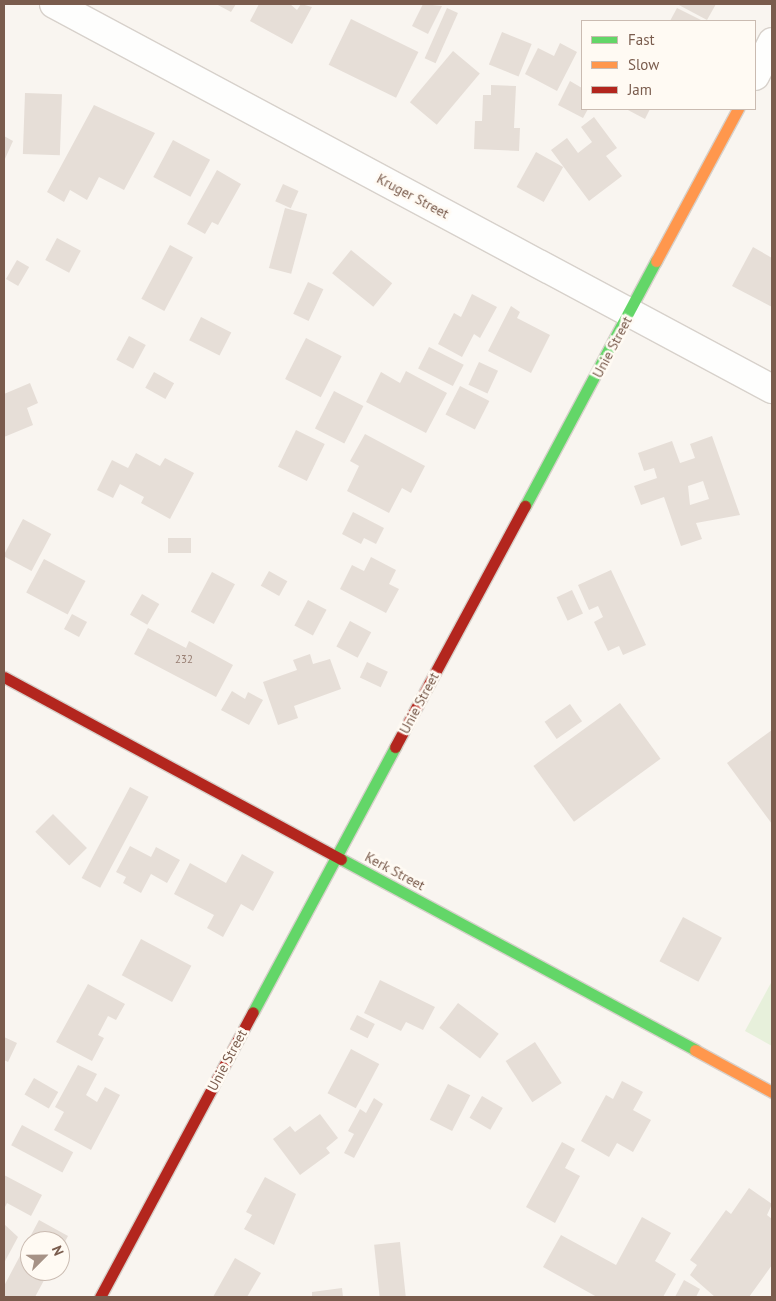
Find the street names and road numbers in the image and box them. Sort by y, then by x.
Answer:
street label: Kruger Street [374,170,452,222]
street label: Unie Street [589,313,635,381]
street label: Unie Street [396,669,442,737]
street label: Kerk Street [362,848,428,894]
street label: Unie Street [204,1026,250,1094]

